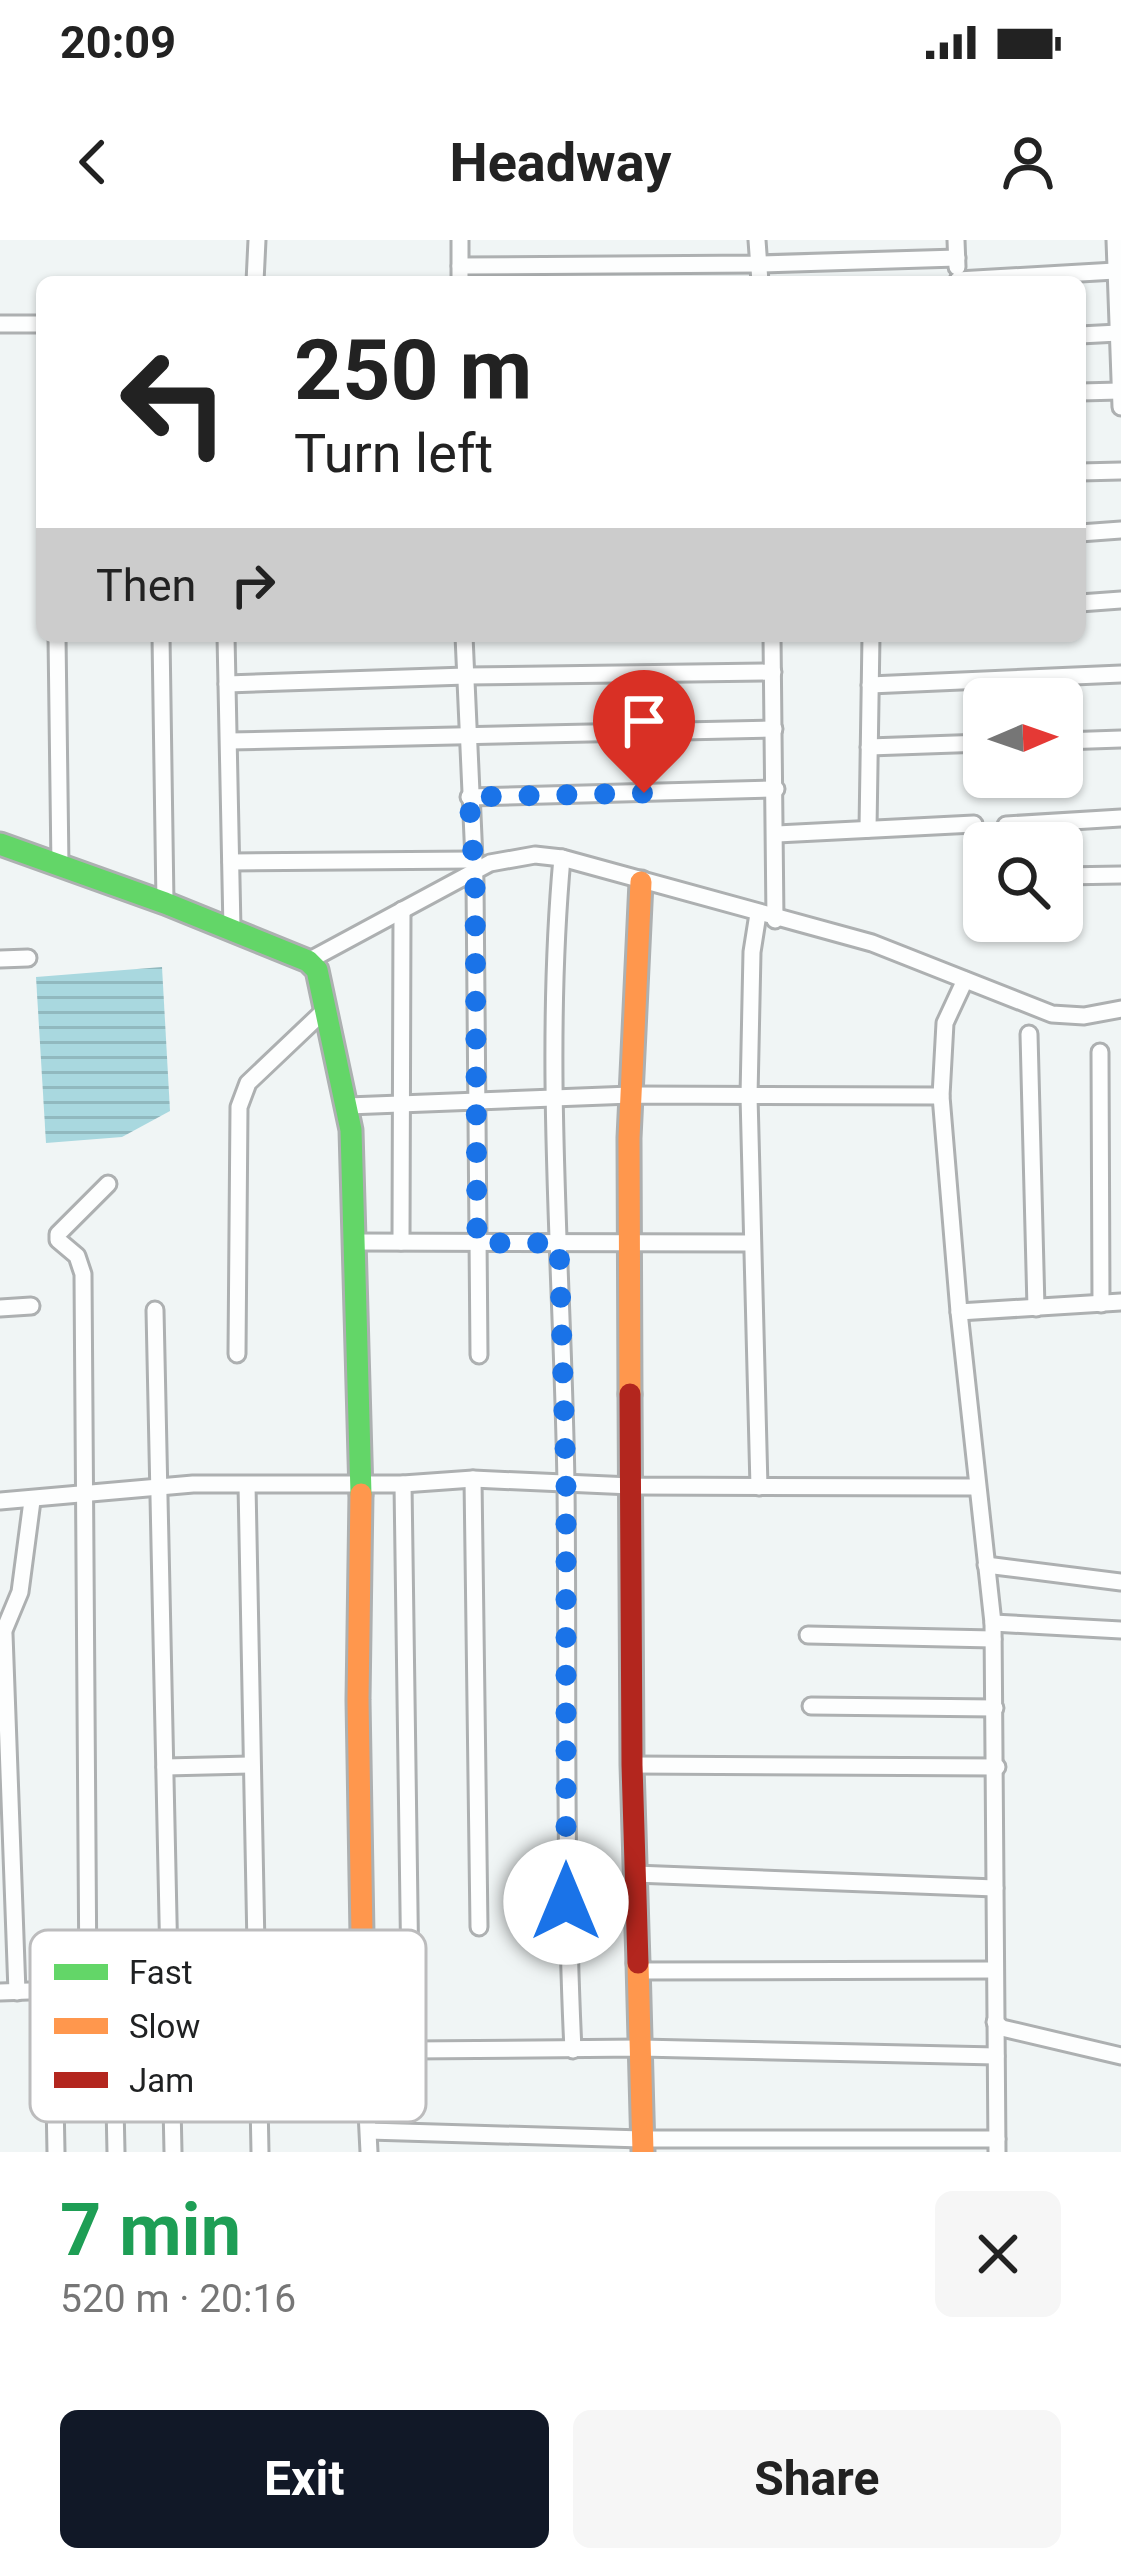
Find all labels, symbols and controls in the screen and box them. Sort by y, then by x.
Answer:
text: 20:09 [60,16,176,69]
icon: back [60,129,126,195]
icon: person [995,129,1061,195]
text: Headway [450,131,671,194]
text: 250 m [294,321,532,420]
icon: left [96,324,252,480]
text: Turn left [294,422,493,485]
icon: right [220,552,286,618]
text: Then [96,559,196,612]
pin [593,670,695,793]
north arrow [963,678,1083,798]
map controls [963,678,1083,942]
icon: arrive [611,688,677,754]
button: search [963,822,1083,942]
position arrow [503,1839,629,1965]
legend [30,1930,426,2122]
text: Fast [129,1953,192,1992]
text: Slow [129,2007,200,2046]
text: Jam [129,2061,194,2100]
text: 7 min [60,2188,241,2273]
button: close [935,2191,1061,2317]
text: 520 m · 20:16 [60,2276,296,2322]
button: Exit [60,2410,549,2548]
button: Share [573,2410,1061,2548]

